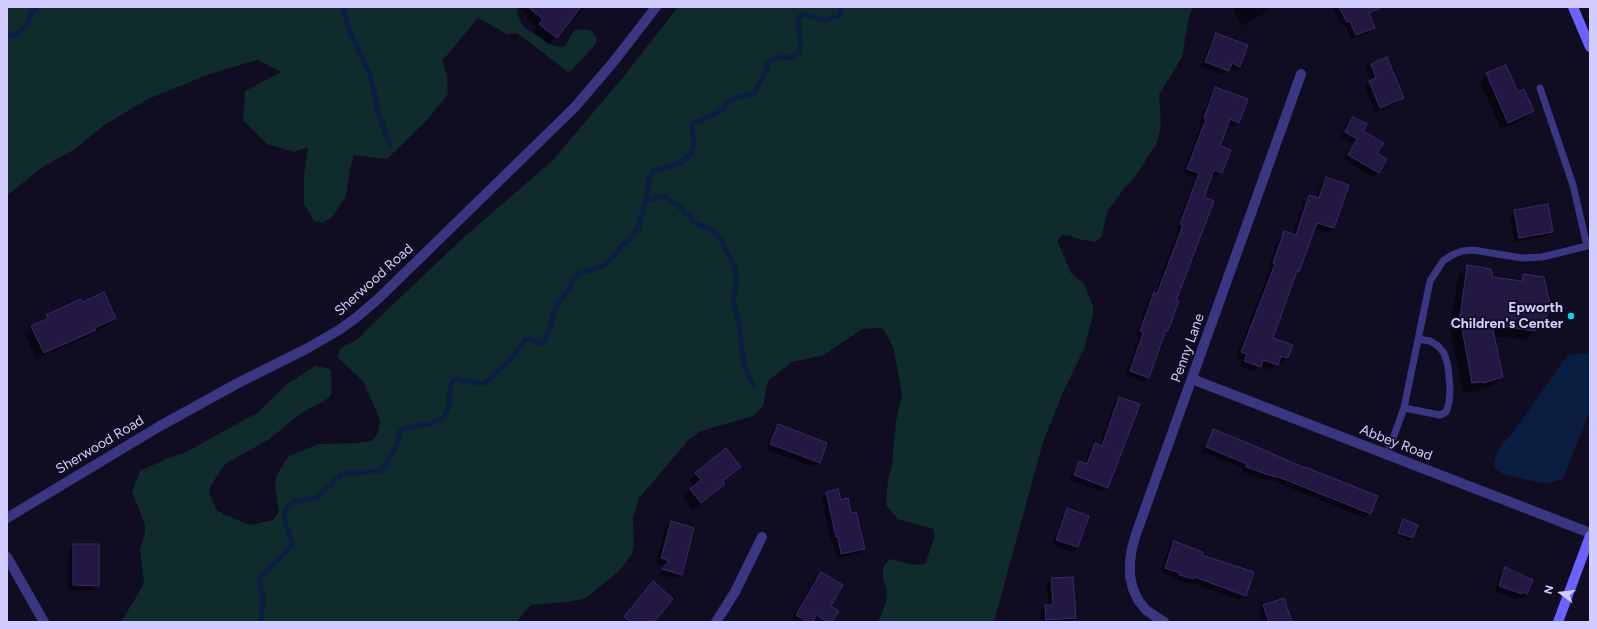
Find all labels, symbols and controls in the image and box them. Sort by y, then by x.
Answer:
street label: Sherwood Road [331,240,417,320]
place label: Epworth Children's Center [1451,300,1563,332]
street label: Penny Lane [1168,311,1208,385]
marker: Epworth Children's Center [1566,311,1576,321]
street label: Sherwood Road [53,412,147,478]
street label: Abbey Road [1357,421,1435,465]
north arrow [1541,573,1581,613]
text: N [1542,584,1556,596]

